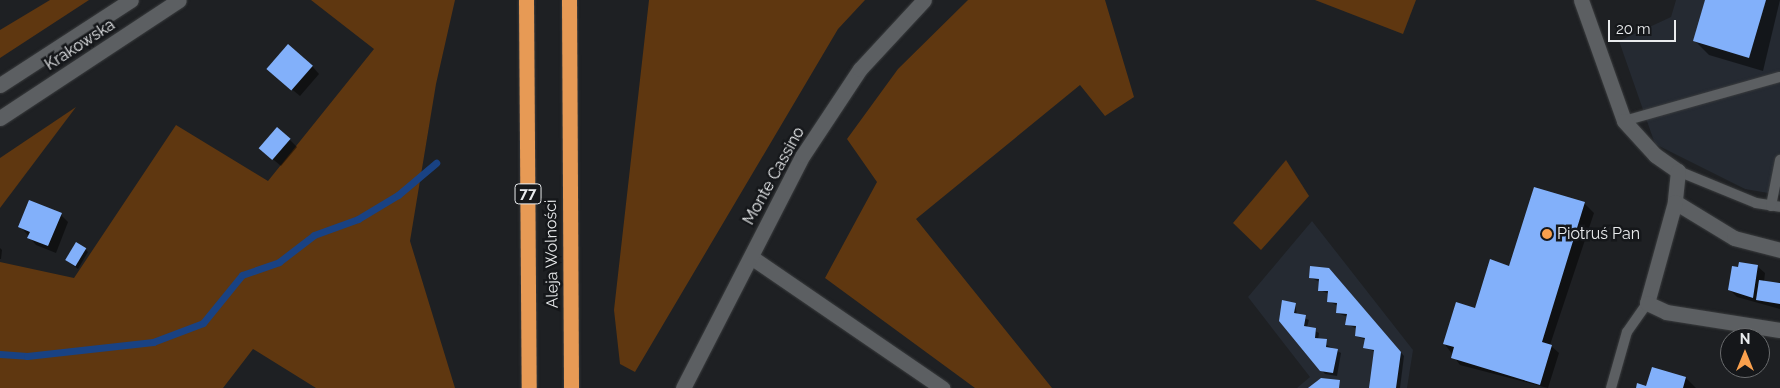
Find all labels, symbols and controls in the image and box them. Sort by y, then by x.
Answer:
scale bar [1610,10,1678,42]
street label: Krakowska [41,15,119,75]
text: 20 m [1616,20,1651,38]
street label: Monte Cassino [739,124,809,228]
road number: 77 [514,182,542,206]
street label: Aleja Wolności [541,199,563,309]
place label: Piotruś Pan [1557,224,1640,244]
marker: Piotruś Pan [1541,228,1553,240]
north arrow [1720,328,1770,378]
text: N [1740,331,1750,347]

